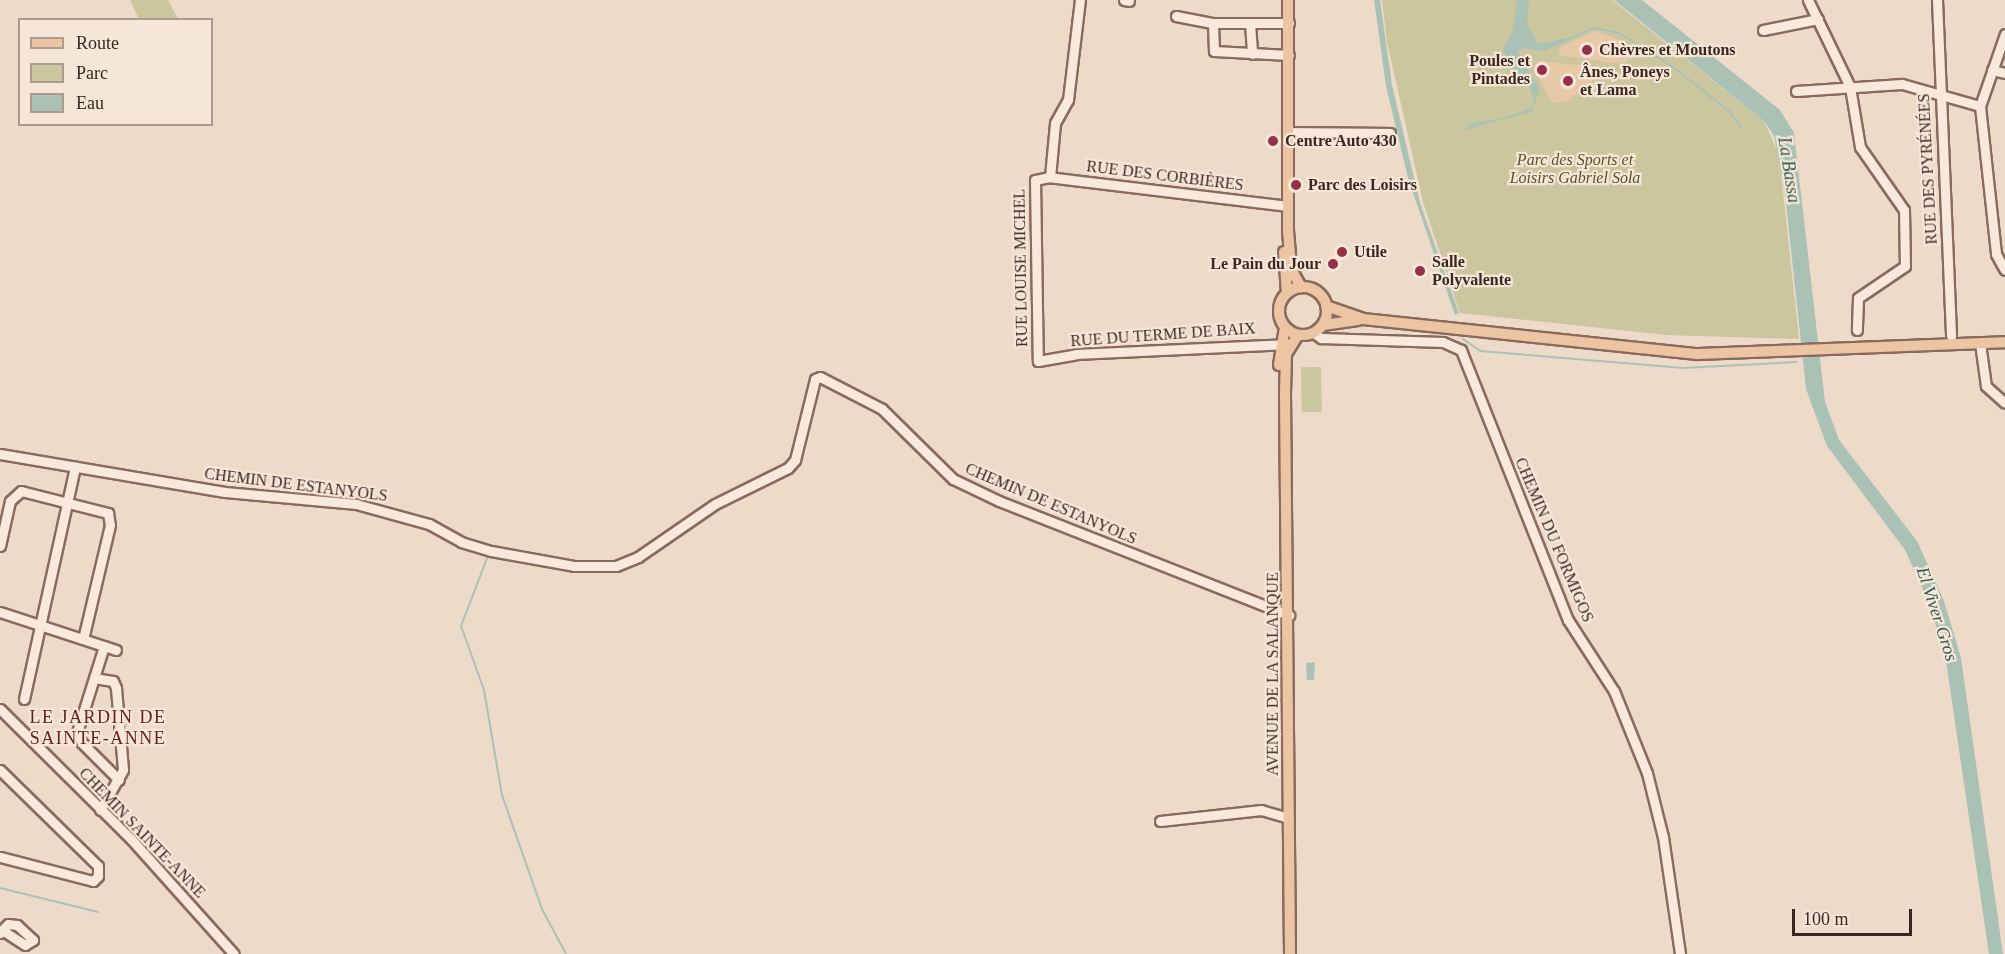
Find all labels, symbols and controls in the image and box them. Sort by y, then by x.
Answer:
legend [18,18,213,126]
text: Route [76,33,119,53]
place label: Chèvres et Moutons [1599,40,1736,60]
marker: Chèvres et Moutons [1580,43,1594,57]
place label: Poules et Pintades [1469,51,1530,89]
place label: Ânes, Poneys et Lama [1580,62,1670,100]
text: Parc [76,63,108,83]
marker: Poules et Pintades [1535,63,1549,77]
marker: Ânes, Poneys et Lama [1561,74,1575,88]
text: Eau [76,93,104,113]
street label: RUE DES PYRÉNÉES [1914,93,1942,245]
place label: Centre Auto 430 [1285,131,1398,151]
marker: Centre Auto 430 [1266,134,1280,148]
water label: La Bassa [1773,135,1805,205]
park label: Parc des Sports et Loisirs Gabriel Sola [1510,150,1640,188]
street label: RUE DES CORBIÈRES [1085,157,1245,195]
place label: Parc des Loisirs [1308,175,1417,195]
marker: Parc des Loisirs [1289,178,1303,192]
street label: RUE LOUISE MICHEL [1010,189,1032,347]
place label: Utile [1354,242,1387,262]
marker: Utile [1335,245,1349,259]
place label: Salle Polyvalente [1432,252,1511,290]
place label: Le Pain du Jour [1210,254,1321,274]
marker: Le Pain du Jour [1326,257,1340,271]
marker: Salle Polyvalente [1413,264,1427,278]
street label: RUE DU TERME DE BAIX [1070,319,1256,351]
street label: CHEMIN DU FORMIGOS [1511,455,1597,625]
street label: CHEMIN DE ESTANYOLS [962,459,1140,549]
street label: CHEMIN DE ESTANYOLS [203,464,389,506]
water label: El Viver Gros [1912,564,1962,664]
street label: AVENUE DE LA SALANQUE [1263,572,1283,776]
district label: LE JARDIN DE SAINTE-ANNE [30,707,166,750]
street label: CHEMIN SAINTE-ANNE [75,764,209,902]
scale bar [1795,897,1915,935]
text: 100 m [1803,909,1849,929]

